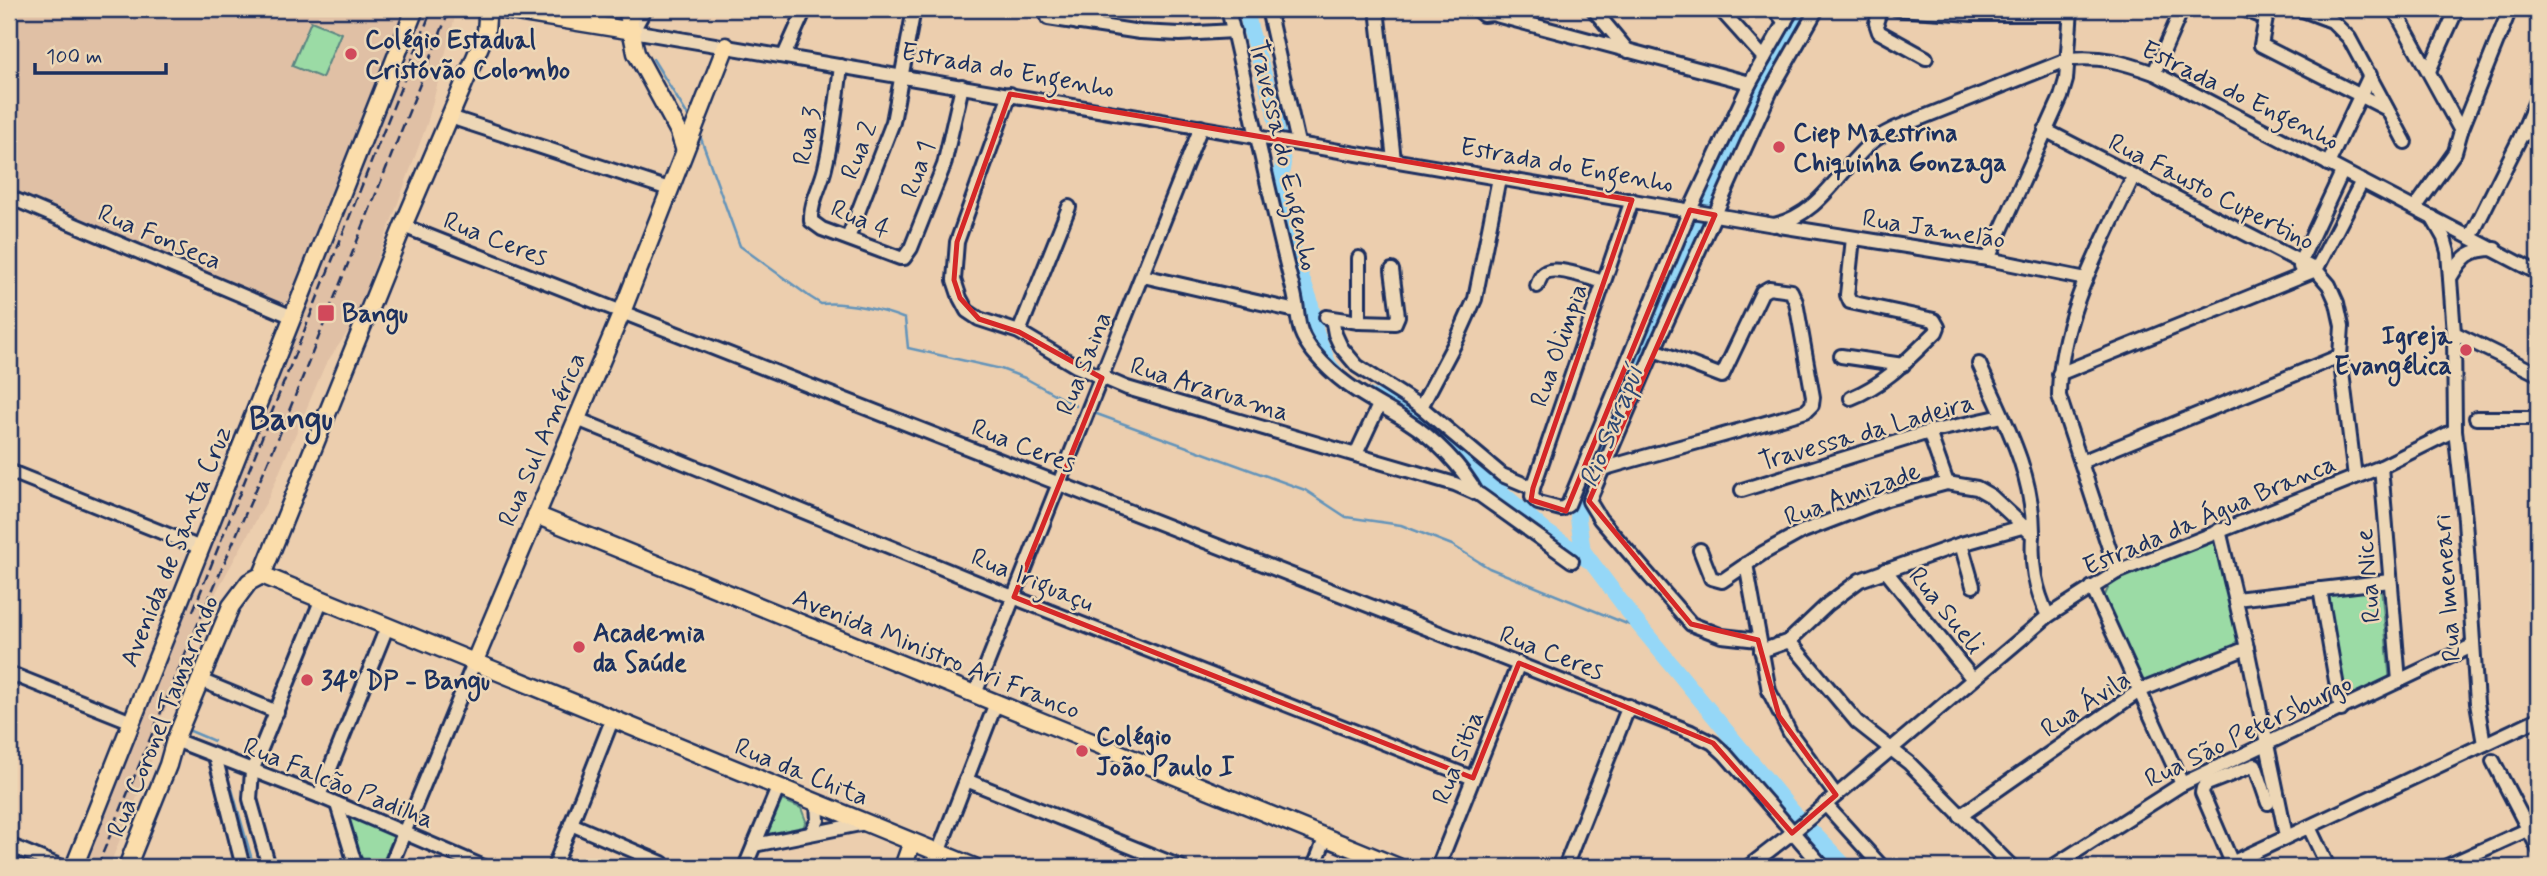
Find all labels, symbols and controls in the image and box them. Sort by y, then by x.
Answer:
place label: Colégio Estadual Cristóvão Colombo [365,24,570,88]
scale bar [35,32,166,76]
street label: Estrada do Engenho [2134,33,2345,161]
street label: Estrada do Engenho [898,35,1117,109]
street label: Travessa do Engenho [1237,37,1326,275]
text: 100 m [46,43,102,71]
marker: Colégio Estadual Cristóvão Colombo [343,46,359,62]
street label: Rua 3 [786,104,830,168]
street label: Rua 2 [833,117,886,185]
place label: Ciep Maestrina Chiquinha Gonzaga [1793,117,2007,184]
street label: Rua Fausto Cupertino [2102,126,2320,260]
street label: Estrada do Engenho [1457,130,1676,204]
street label: Rua 1 [893,137,944,203]
marker: Ciep Maestrina Chiquinha Gonzaga [1771,139,1787,155]
street label: Rua 4 [825,192,895,248]
street label: Rua Fonseca [92,197,226,279]
street label: Rua Jamelão [1860,202,2008,258]
street label: Rua Ceres [438,204,552,275]
street label: Rua Olimpia [1523,279,1597,412]
place label: Bangu [342,298,408,335]
marker: Bangu [316,303,336,323]
street label: Rua Saina [1049,307,1121,421]
place label: Igreja Evangélica [2334,320,2453,387]
marker: Igreja Evangélica [2458,342,2474,358]
street label: Rua Sul América [491,347,595,532]
street label: Rua Araruama [1126,350,1293,430]
water label: Rio Sarapuí [1571,357,1655,493]
street label: Travessa da Ladeira [1755,386,1978,480]
district label: Bangu [249,398,333,445]
street label: Rua Ceres [966,411,1080,482]
street label: Avenida de Santa Cruz [113,421,241,672]
street label: Estrada da Água Branca [2078,446,2341,585]
street label: Rua Amizade [1780,455,1926,535]
street label: Rua Imeneari [2426,513,2470,663]
street label: Rua Nice [2348,527,2390,624]
street label: Rua Iriguaçu [965,541,1099,624]
street label: Rua Sueli [1900,560,1991,662]
street label: Avenida Ministro Ari Franco [787,582,1085,728]
street label: Rua Coronel Tamarindo [100,591,228,843]
place label: Academia da Saúde [593,617,705,681]
street label: Rua Ceres [1494,618,1608,689]
marker: Academia da Saúde [571,639,587,655]
street label: Rua Ávila [2034,662,2138,746]
place label: 34º DP - Bangu [321,665,490,702]
street label: Rua São Petersburgo [2140,667,2358,797]
marker: 34º DP - Bangu [299,672,315,688]
street label: Rua Sitia [1425,706,1493,810]
place label: Colégio João Paulo I [1096,721,1234,785]
street label: Rua Falcão Padilha [238,730,439,838]
street label: Rua da Chita [729,731,873,815]
marker: Colégio João Paulo I [1074,743,1090,759]

